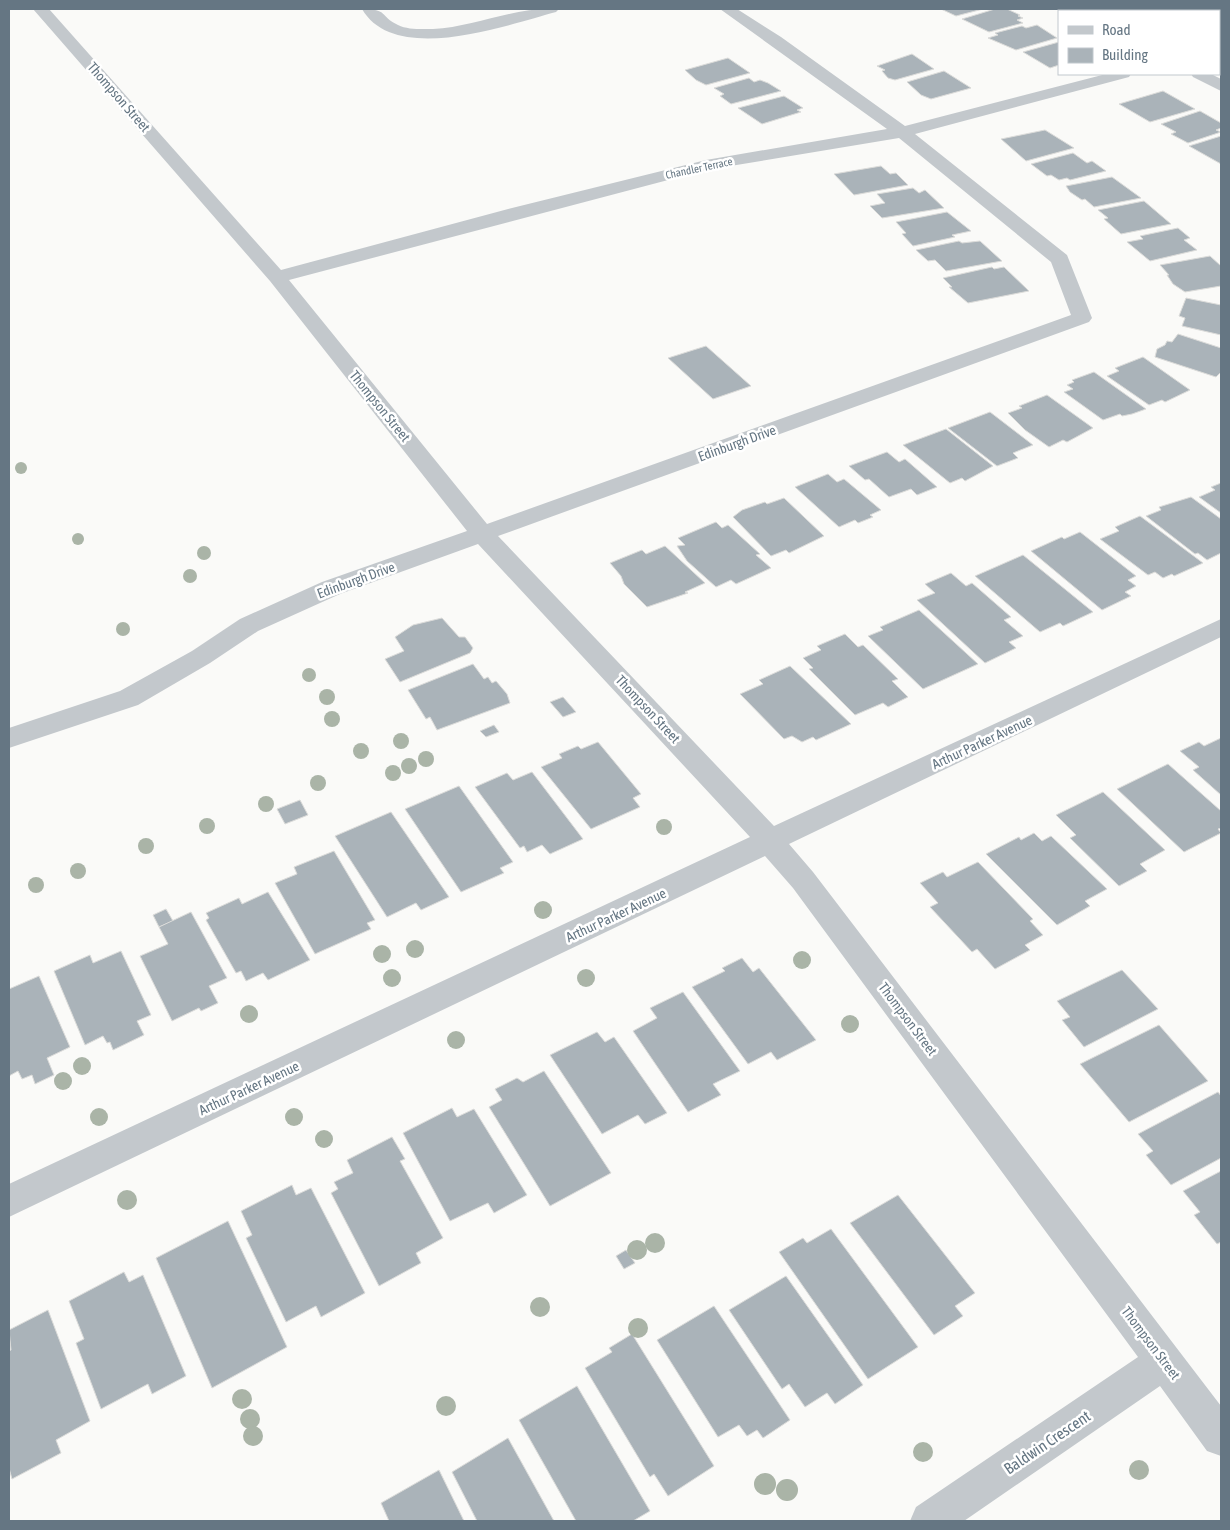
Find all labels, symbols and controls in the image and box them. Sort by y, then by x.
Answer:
legend [1058,10,1220,75]
text: Road [1102,21,1131,38]
text: Building [1102,46,1148,63]
street label: Thompson Street [84,59,154,135]
street label: Chandler Terrace [664,155,734,181]
street label: Thompson Street [346,367,414,445]
street label: Edinburgh Drive [696,422,778,464]
street label: Edinburgh Drive [315,559,397,601]
street label: Thompson Street [613,672,683,746]
street label: Arthur Parker Avenue [929,712,1035,772]
street label: Arthur Parker Avenue [563,885,669,945]
street label: Thompson Street [875,979,941,1059]
street label: Arthur Parker Avenue [196,1058,302,1118]
street label: Thompson Street [1118,1303,1184,1383]
street label: Baldwin Crescent [1000,1406,1094,1477]

